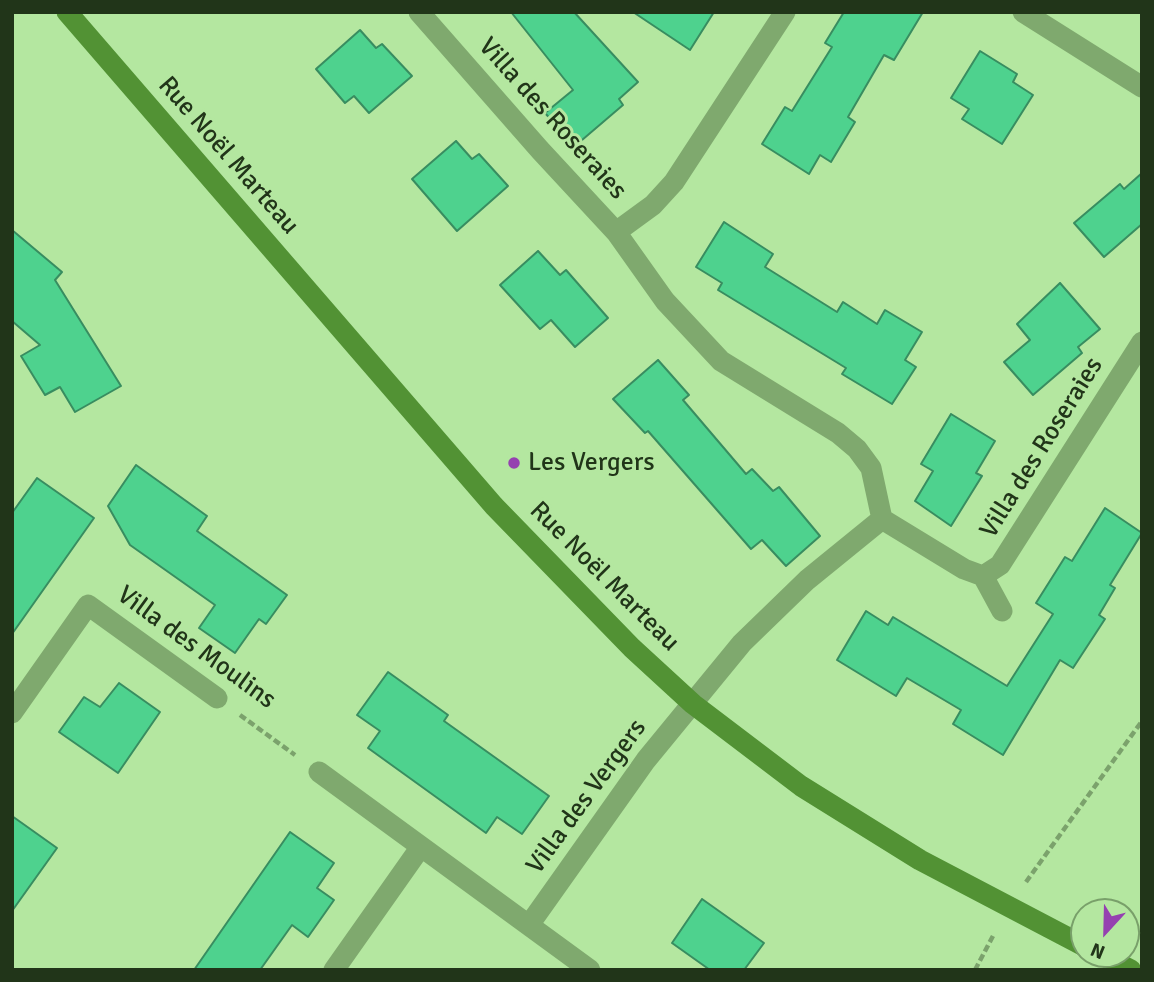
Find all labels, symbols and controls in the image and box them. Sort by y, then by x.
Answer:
street label: Villa des Roseraies [471,32,633,206]
street label: Rue Noël Marteau [151,71,305,241]
street label: Villa des Roseraies [974,352,1110,544]
place label: Les Vergers [528,447,655,479]
marker: Les Vergers [506,455,522,471]
street label: Rue Noël Marteau [523,496,685,658]
street label: Villa des Moulins [111,580,281,716]
street label: Villa des Vergers [520,714,654,880]
north arrow [1070,898,1140,968]
text: N [1087,937,1109,964]

